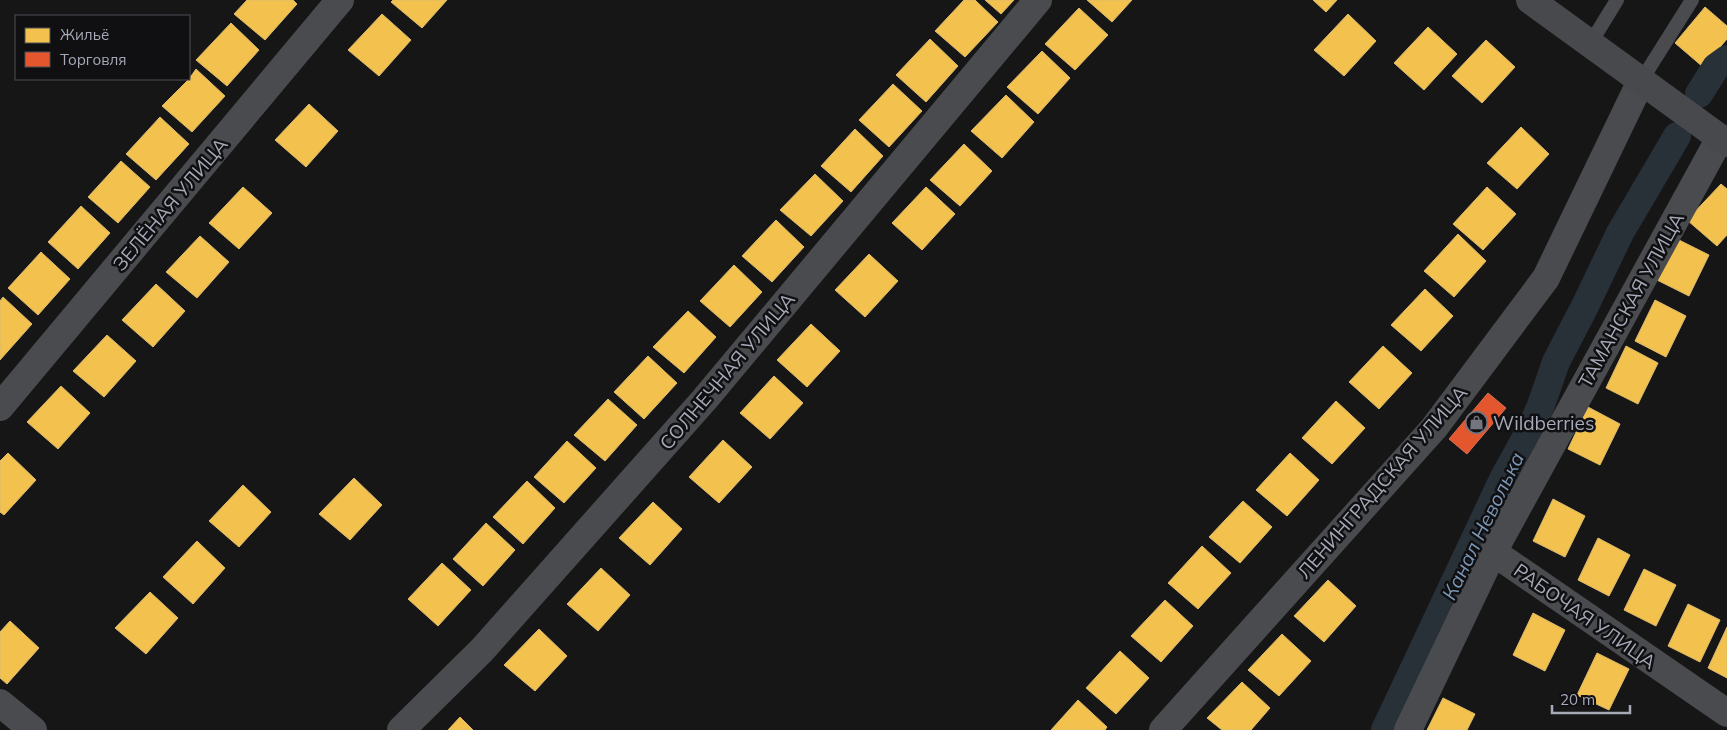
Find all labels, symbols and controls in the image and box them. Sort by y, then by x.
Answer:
legend [15,15,190,80]
text: Жильё [60,25,109,44]
text: Торговля [60,50,127,69]
street label: ЗЕЛЁНАЯ УЛИЦА [107,133,233,275]
street label: ТАМАНСКАЯ УЛИЦА [1573,208,1689,392]
street label: СОЛНЕЧНАЯ УЛИЦА [654,287,800,454]
street label: ЛЕНИНГРАДСКАЯ УЛИЦА [1292,381,1472,583]
shop icon: Wildberries [1465,411,1489,435]
place label: Wildberries [1493,411,1594,435]
water label: Канал Неволька [1436,448,1529,604]
street label: РАБОЧАЯ УЛИЦА [1509,558,1661,674]
scale bar [1552,682,1630,714]
text: 20 m [1560,690,1595,709]

